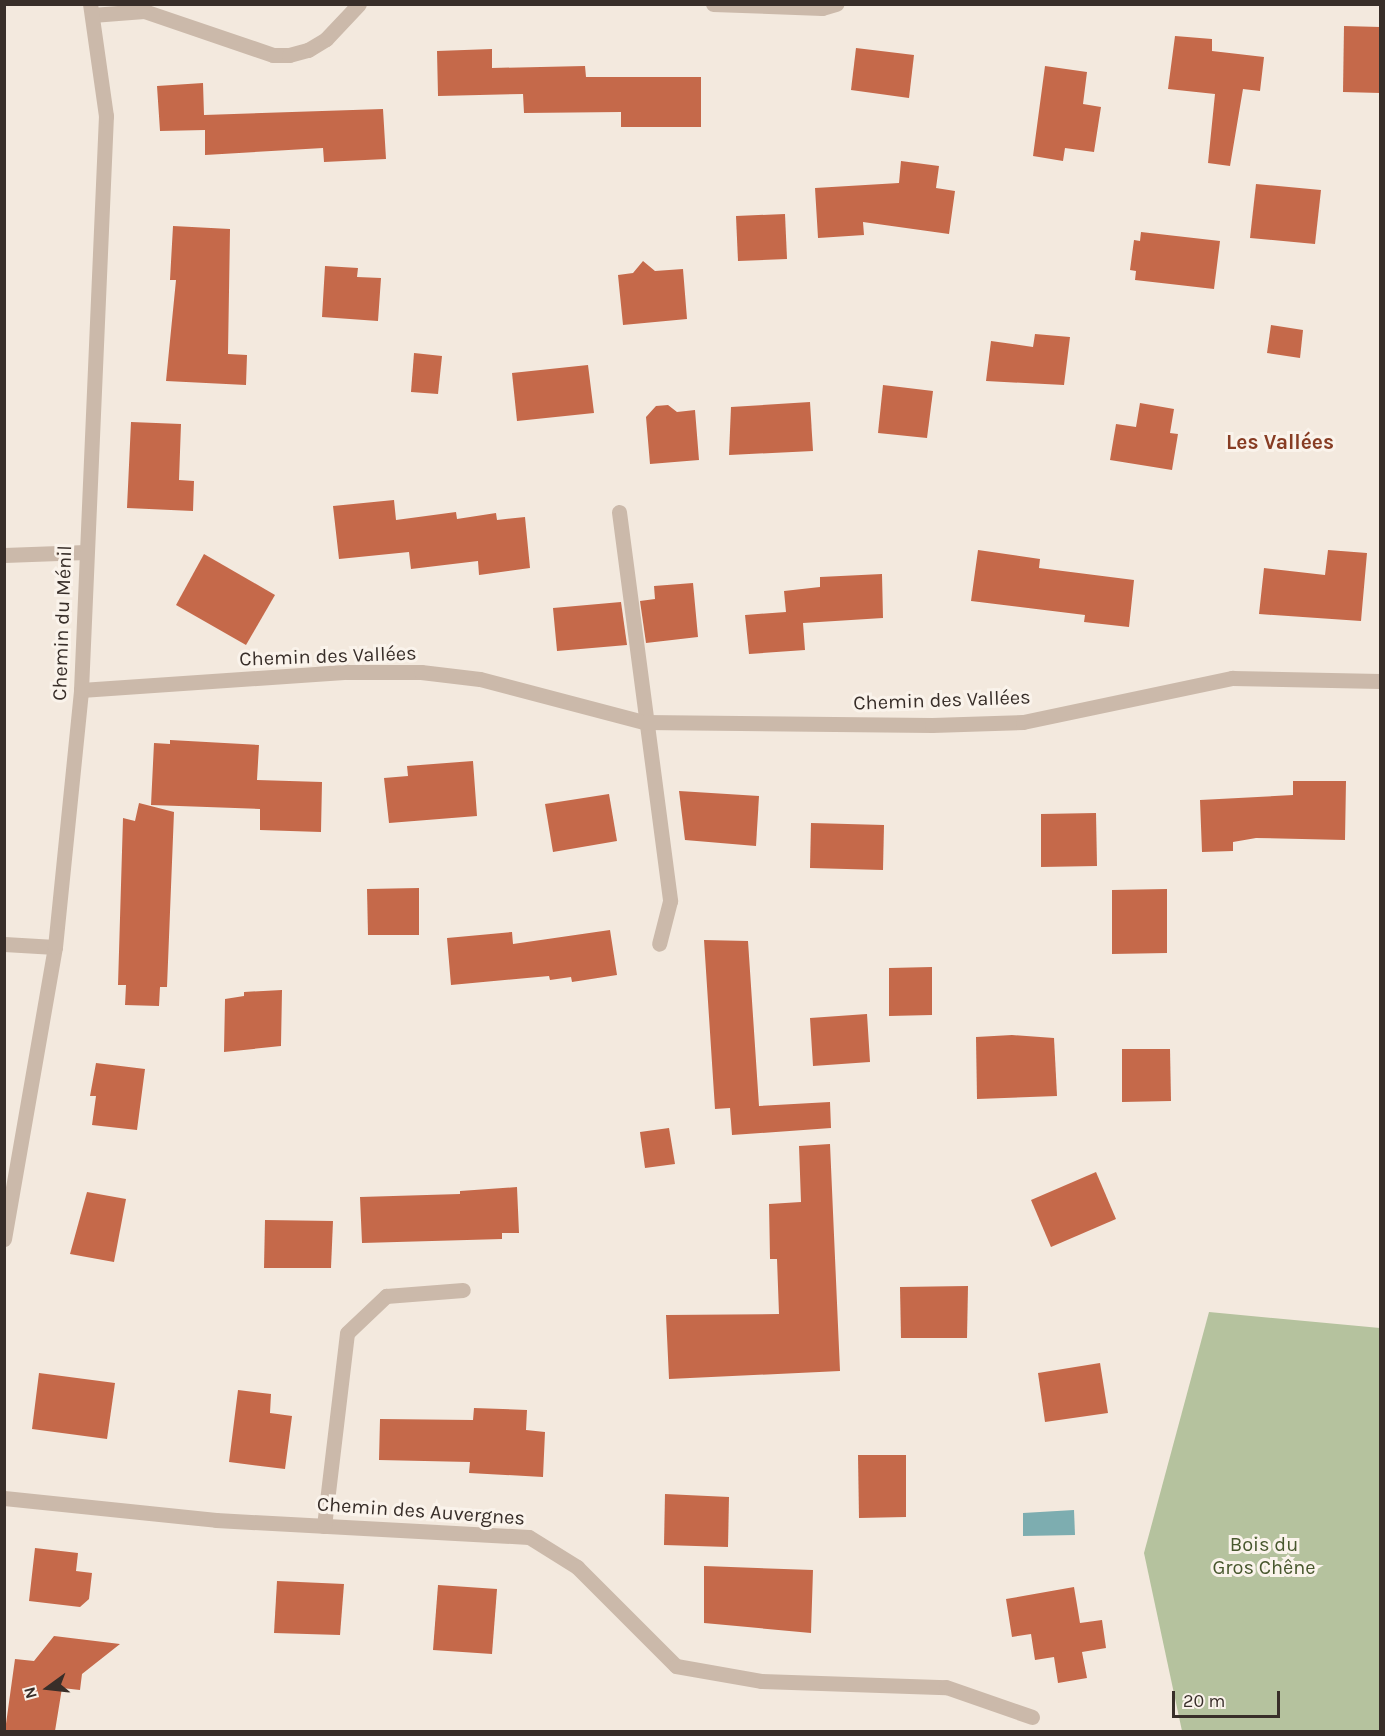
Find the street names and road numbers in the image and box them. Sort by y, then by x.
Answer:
street label: Chemin du Ménil [47,545,77,701]
street label: Chemin des Vallées [239,641,417,671]
street label: Chemin des Vallées [853,685,1031,715]
street label: Chemin des Auvergnes [316,1492,526,1530]

